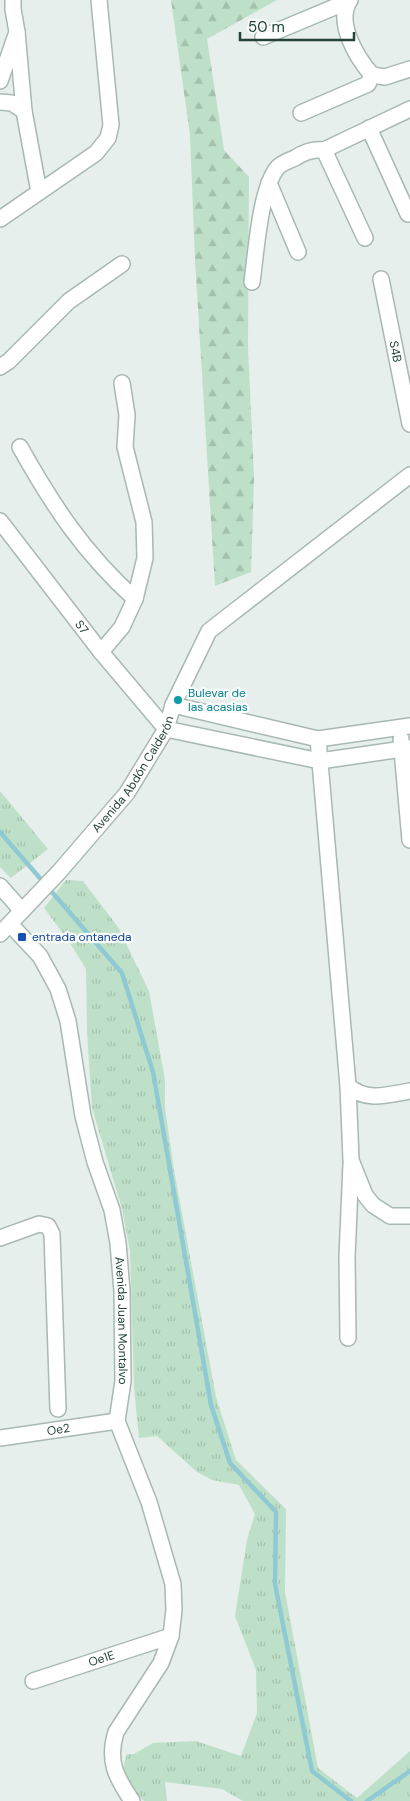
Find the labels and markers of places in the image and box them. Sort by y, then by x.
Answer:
place label: Bulevar de las acasias [188,685,248,715]
marker: Bulevar de las acasias [172,694,184,706]
place label: entrada ontaneda [32,929,132,945]
marker: entrada ontaneda [16,931,28,943]

